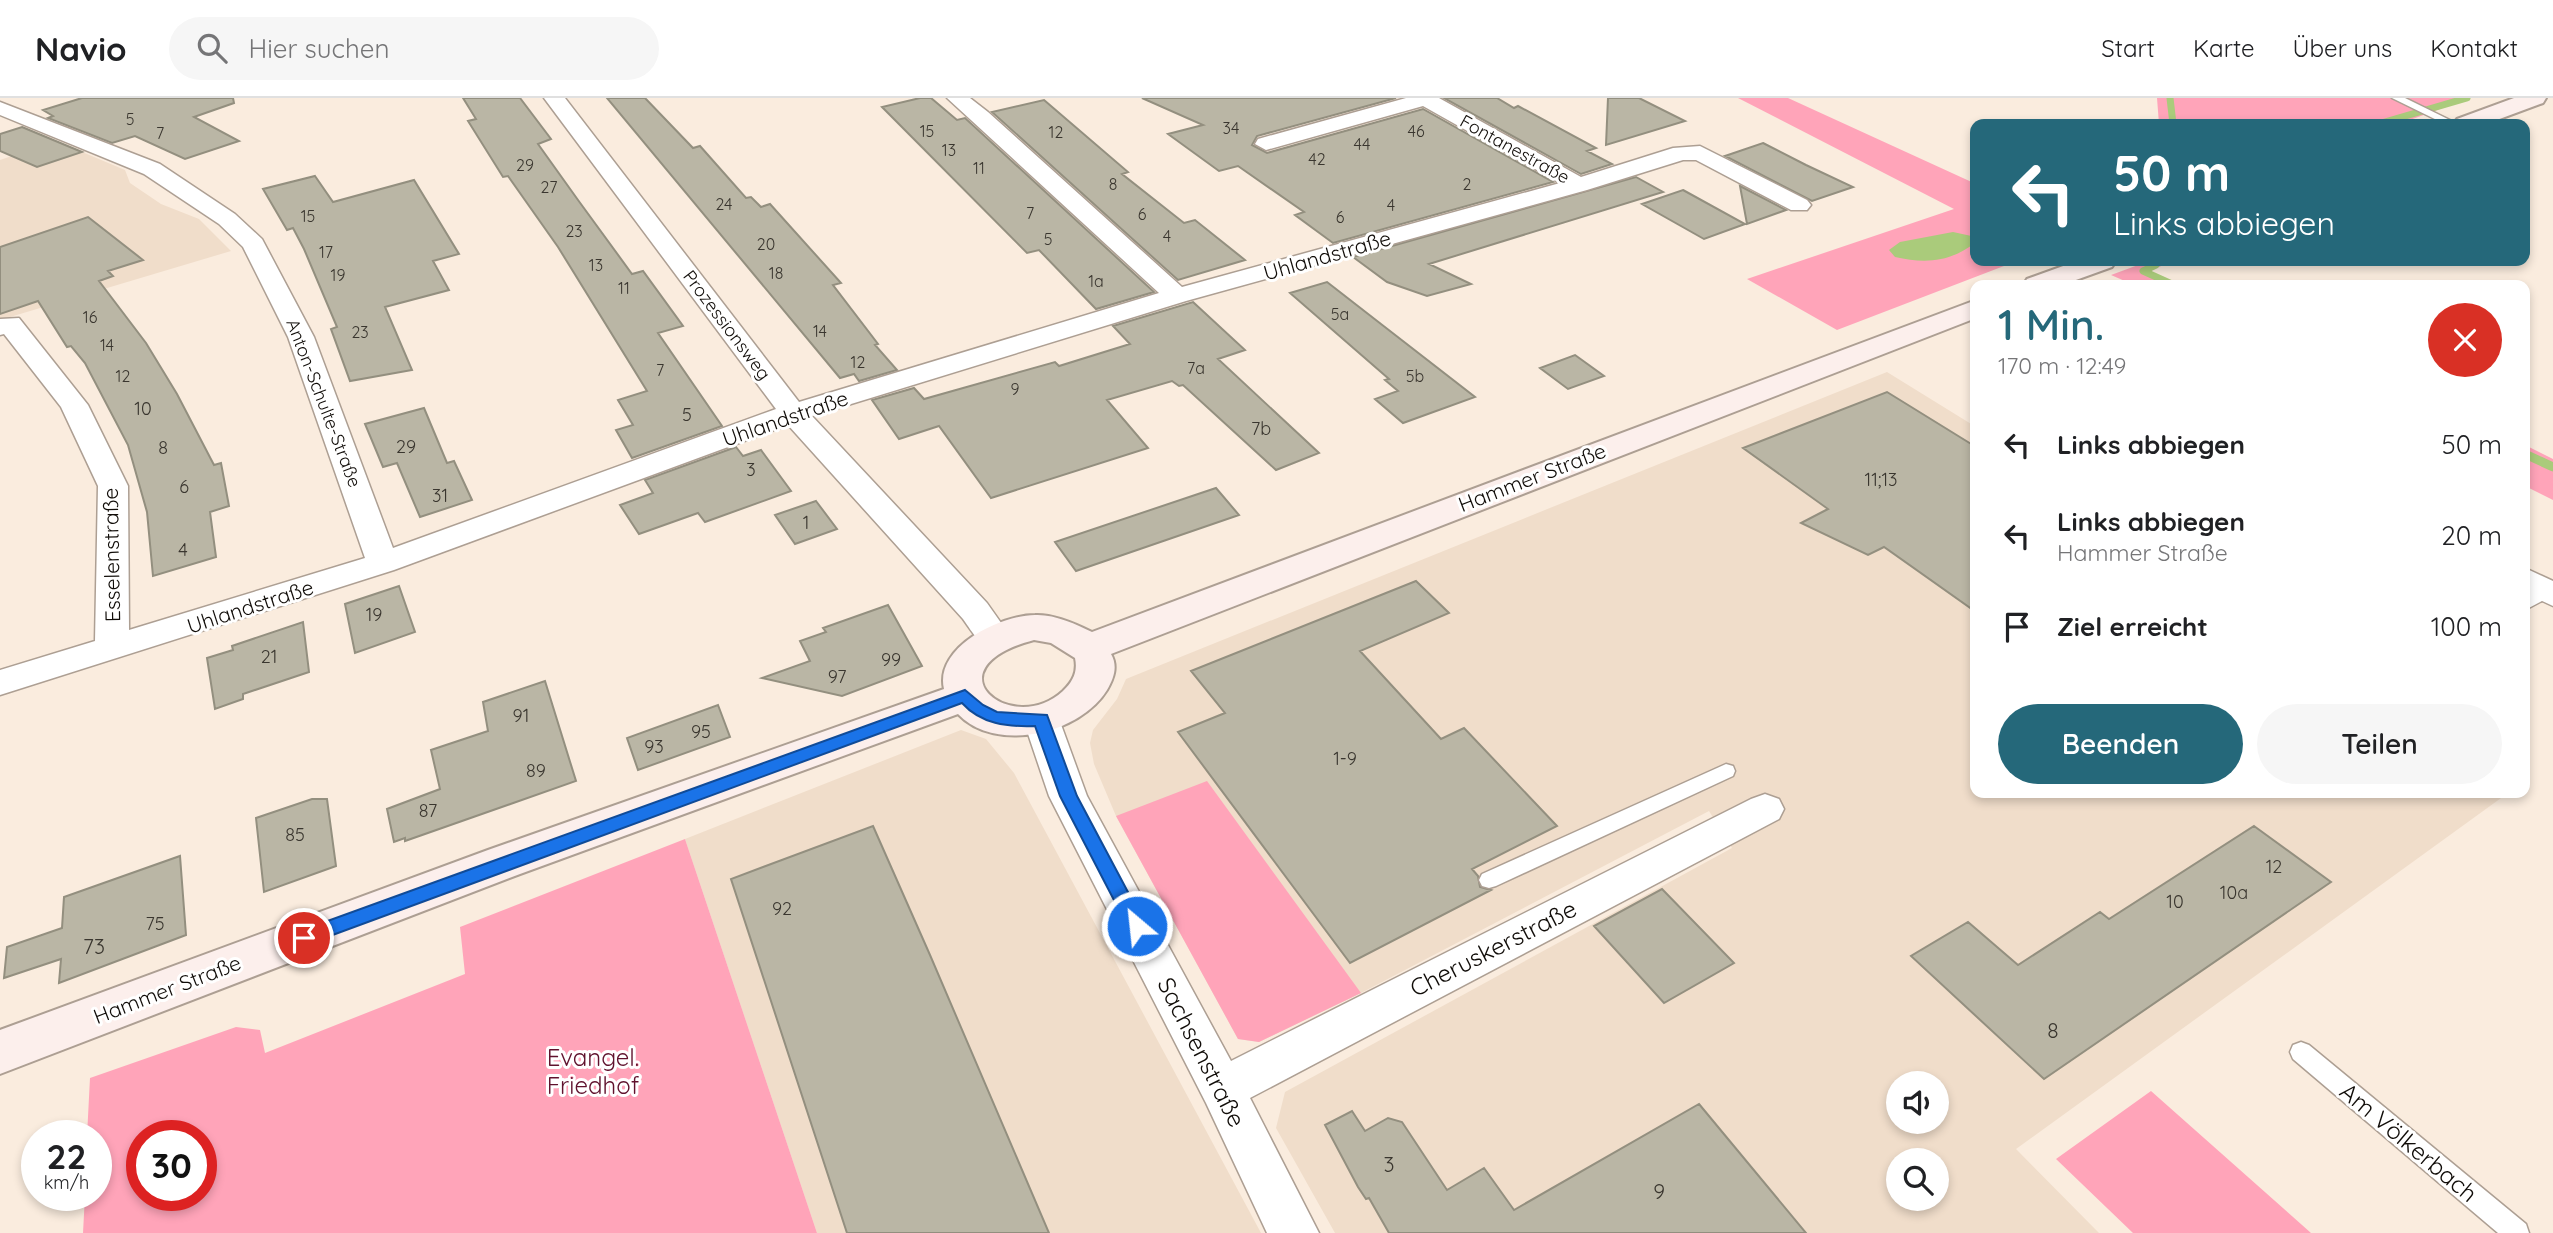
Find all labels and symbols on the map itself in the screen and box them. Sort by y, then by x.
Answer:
house number: 5 [126,109,134,129]
street label: Fontanestraße [1456,109,1574,189]
house number: 34 [1223,118,1239,138]
house number: 15 [920,121,934,141]
house number: 46 [1407,121,1425,141]
house number: 12 [1049,122,1064,142]
house number: 7 [156,123,164,143]
house number: 44 [1354,134,1370,154]
house number: 13 [942,140,956,160]
house number: 42 [1308,149,1326,169]
house number: 29 [516,155,534,175]
house number: 11 [973,158,985,178]
house number: 8 [1109,174,1117,194]
house number: 2 [1463,174,1472,194]
house number: 27 [541,177,557,197]
house number: 24 [715,194,733,214]
house number: 4 [1387,195,1395,215]
house number: 7 [1026,203,1034,223]
house number: 6 [1138,204,1147,224]
house number: 15 [301,206,315,226]
house number: 6 [1336,207,1345,227]
house number: 23 [565,221,583,241]
street label: Uhlandstraße [1260,224,1394,286]
house number: 4 [1163,226,1171,246]
house number: 5 [1044,229,1052,249]
house number: 20 [757,234,775,254]
house number: 17 [319,242,333,262]
house number: 13 [589,255,603,275]
house number: 18 [769,263,783,283]
house number: 19 [331,265,345,285]
street label: Prozessionsweg [678,265,776,385]
house number: 1a [1088,271,1104,291]
house number: 11 [618,278,630,298]
house number: 5a [1331,304,1349,324]
house number: 16 [83,307,98,327]
street label: Anton-Schulte-Straße [281,316,367,490]
house number: 14 [813,321,827,341]
house number: 23 [351,322,369,342]
house number: 14 [100,335,114,355]
house number: 12 [851,352,866,372]
house number: 7a [1187,358,1205,378]
house number: 7 [656,360,664,380]
house number: 12 [116,366,131,386]
house number: 5b [1406,366,1424,386]
house number: 9 [1011,379,1020,399]
street label: Uhlandstraße [719,384,851,452]
house number: 10 [134,397,152,420]
house number: 5 [682,403,692,426]
house number: 7b [1251,417,1271,440]
house number: 29 [396,435,416,458]
house number: 8 [158,436,168,459]
street label: Hammer Straße [1455,437,1609,517]
house number: 3 [746,458,756,481]
house number: 11;13 [1865,468,1898,491]
house number: 6 [179,475,189,498]
house number: 31 [432,484,448,507]
street label: Esselenstraße [97,488,125,622]
house number: 1 [803,511,809,534]
house number: 4 [178,538,188,561]
street label: Uhlandstraße [183,573,317,639]
house number: 19 [366,603,382,626]
house number: 21 [261,645,277,668]
house number: 99 [881,648,901,671]
house number: 97 [828,665,846,688]
house number: 91 [513,704,529,727]
house number: 95 [691,720,711,743]
house number: 93 [644,735,664,758]
house number: 1-9 [1333,747,1357,770]
house number: 89 [526,759,546,782]
house number: 87 [419,799,437,822]
house number: 85 [285,823,305,846]
house number: 12 [2266,855,2282,878]
house number: 10a [2220,881,2248,904]
position arrow [1100,889,1174,963]
house number: 10 [2166,890,2184,913]
street label: Cheruskerstraße [1405,893,1581,1003]
house number: 92 [772,897,792,920]
pin [274,908,334,968]
house number: 75 [145,912,165,935]
house number: 73 [83,933,105,959]
street label: Hammer Straße [90,949,244,1029]
street label: Sachsenstraße [1151,972,1253,1132]
house number: 8 [2047,1017,2059,1043]
park label: Evangel. Friedhof [547,1042,640,1100]
street label: Am Völkerbach [2334,1076,2484,1208]
speed limit sign: 30 [126,1120,217,1211]
house number: 3 [1383,1151,1395,1177]
house number: 9 [1653,1178,1665,1204]

